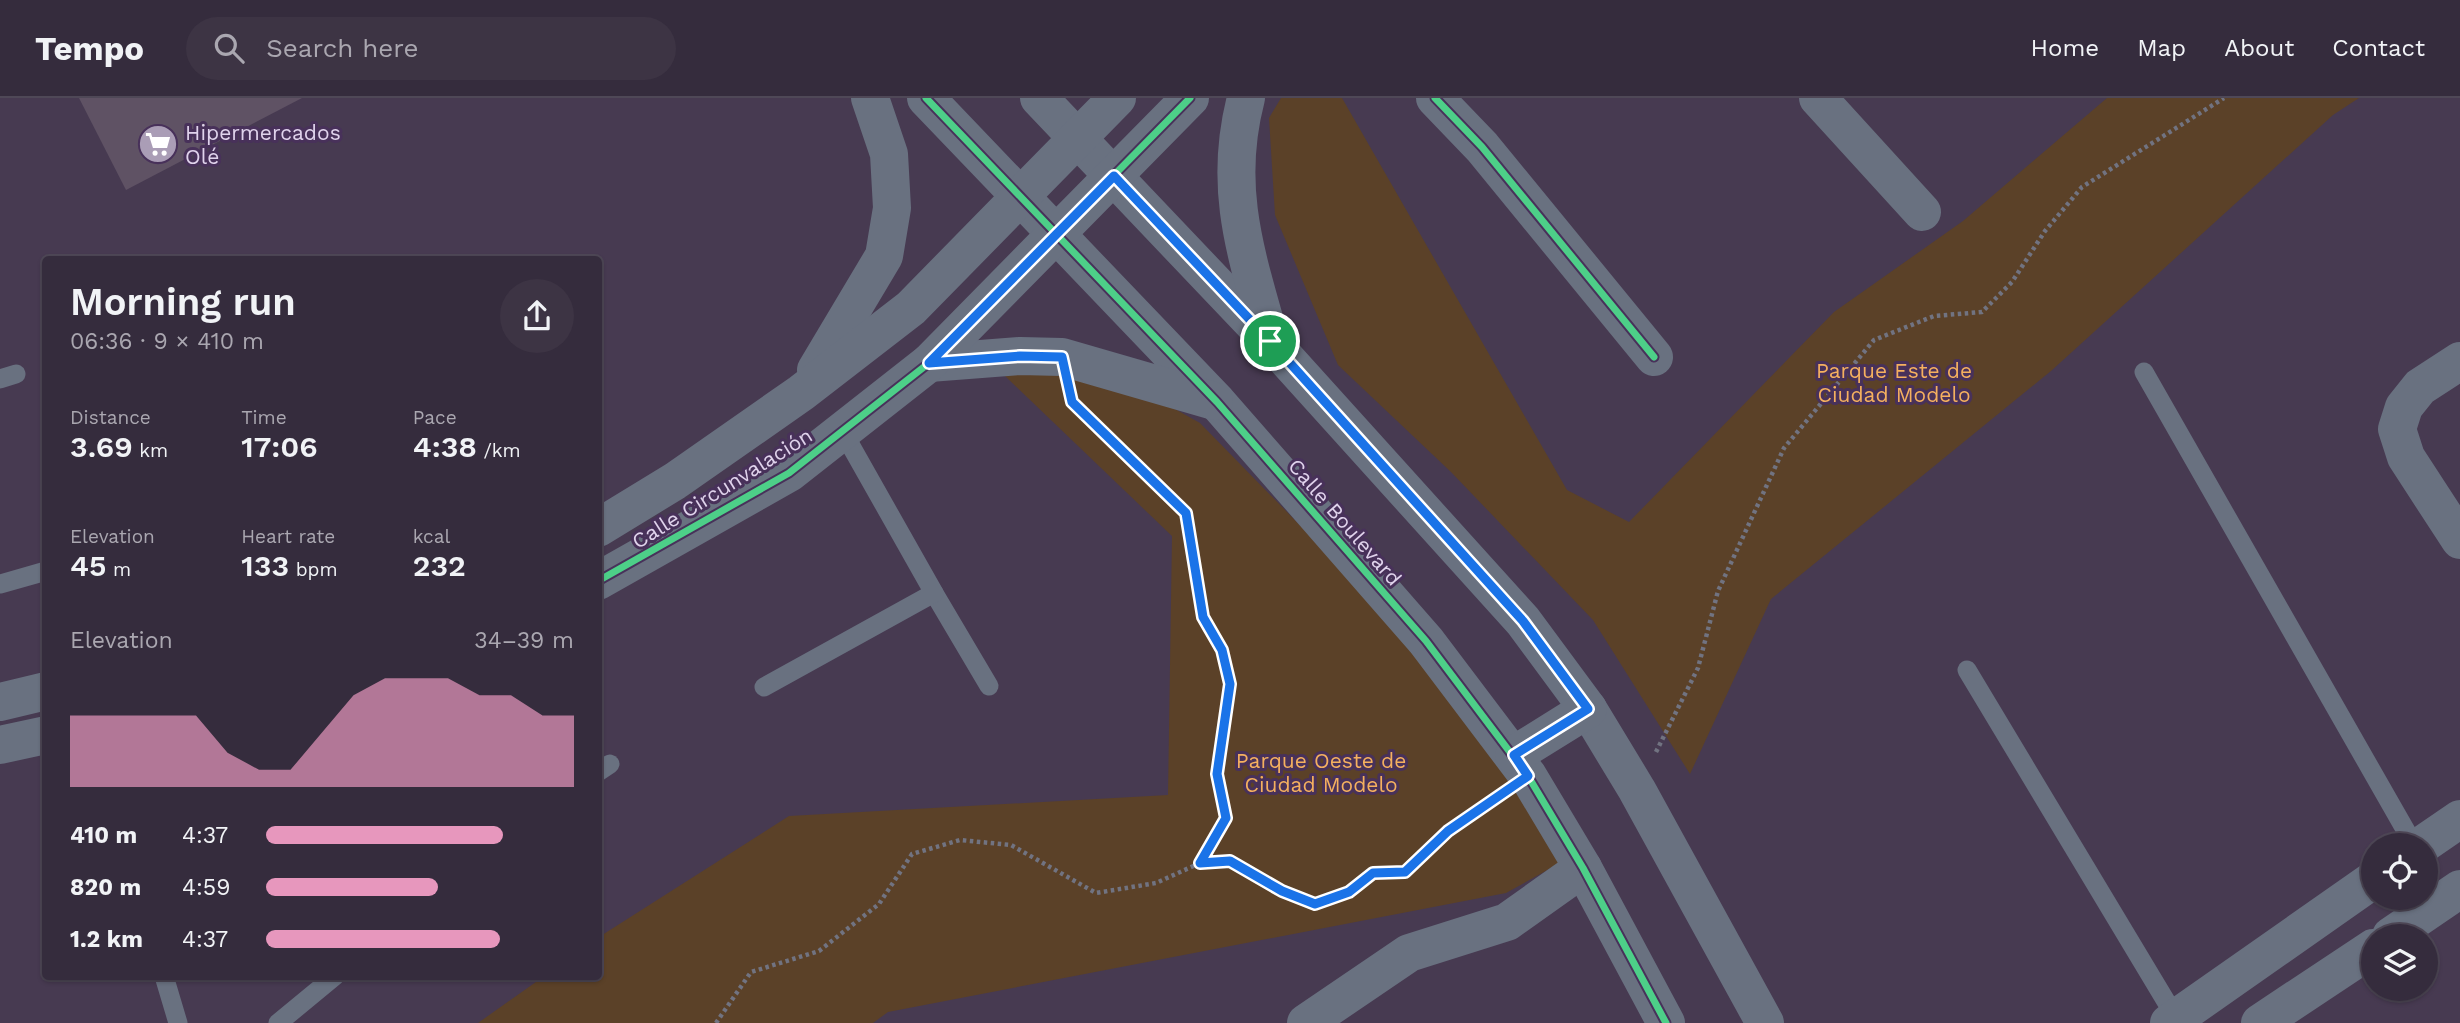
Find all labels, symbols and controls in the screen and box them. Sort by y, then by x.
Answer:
search box [186,17,676,80]
text: Tempo [35,29,144,68]
icon: search [210,29,248,67]
text: Search here [266,33,419,63]
text: Home [2031,34,2099,62]
text: Map [2137,34,2186,62]
text: About [2224,34,2294,62]
text: Contact [2332,34,2425,62]
place label: Hipermercados Olé [185,120,341,169]
supermarket icon: Hipermercados Olé [137,123,179,165]
button: share [500,279,574,353]
text: Morning run [70,280,296,324]
pin [1240,311,1300,371]
icon: arrive [1251,322,1289,360]
text: 06:36 · 9 × 410 m [70,328,264,355]
park label: Parque Este de Ciudad Modelo [1816,358,1972,407]
text: Distance [70,406,151,429]
text: Time [241,406,287,429]
text: Pace [413,406,457,429]
street label: Calle Circunvalación [627,422,817,554]
text: 3.69 [70,429,133,464]
text: 17:06 [241,429,318,464]
text: 4:38 [413,429,477,464]
text: km [133,439,168,462]
text: /km [477,439,521,462]
street label: Calle Boulevard [1283,453,1407,591]
text: Elevation [70,525,155,548]
text: Heart rate [241,525,335,548]
text: kcal [413,525,450,548]
text: 45 [70,548,106,583]
text: 133 [241,548,289,583]
text: 232 [413,548,466,583]
text: m [106,558,131,581]
text: bpm [289,558,338,581]
text: Elevation [70,627,173,654]
text: 34–39 m [474,627,574,654]
park label: Parque Oeste de Ciudad Modelo [1236,748,1406,797]
text: 410 m [70,822,137,849]
text: 4:37 [182,822,228,849]
map controls [2361,833,2438,1001]
button: locate [2361,833,2438,910]
text: 820 m [70,874,141,901]
text: 4:59 [182,874,230,901]
button: layers [2361,924,2438,1001]
text: 1.2 km [70,926,143,953]
text: 4:37 [182,926,228,953]

